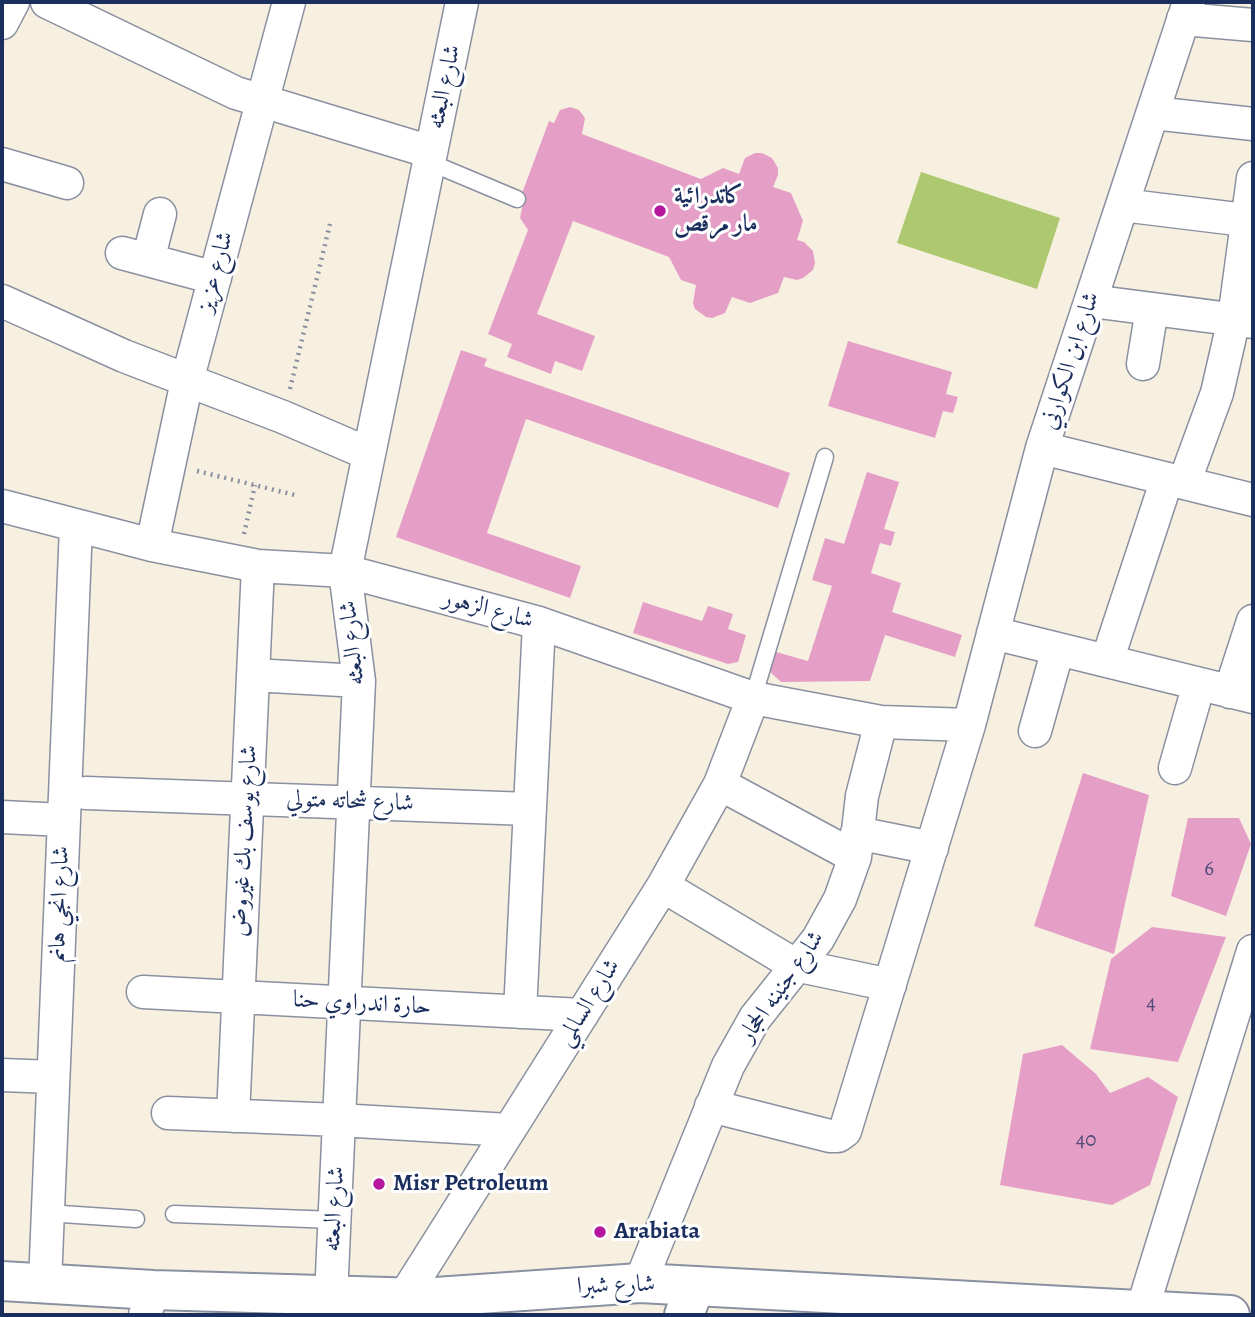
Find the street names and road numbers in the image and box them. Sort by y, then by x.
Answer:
street label: شارع البعثه [422,42,468,132]
street label: شارع عزيز [191,228,241,316]
street label: شارع ابن الكوارني [1035,289,1107,433]
street label: شارع الزهور [440,584,536,636]
street label: شارع البعثه [334,599,372,687]
street label: شارع يوسف بك غيروض [226,744,264,938]
street label: شارع شحاته متولي [286,785,414,819]
street label: شارع انجي هانم [44,845,76,963]
street label: شارع جنينه الحجار [733,926,831,1048]
street label: شارع السالمي [551,954,627,1052]
street label: حارة اندراوي حنا [292,986,432,1022]
street label: شارع البعثه [318,1166,352,1252]
street label: شارع شبرا [576,1270,656,1302]

